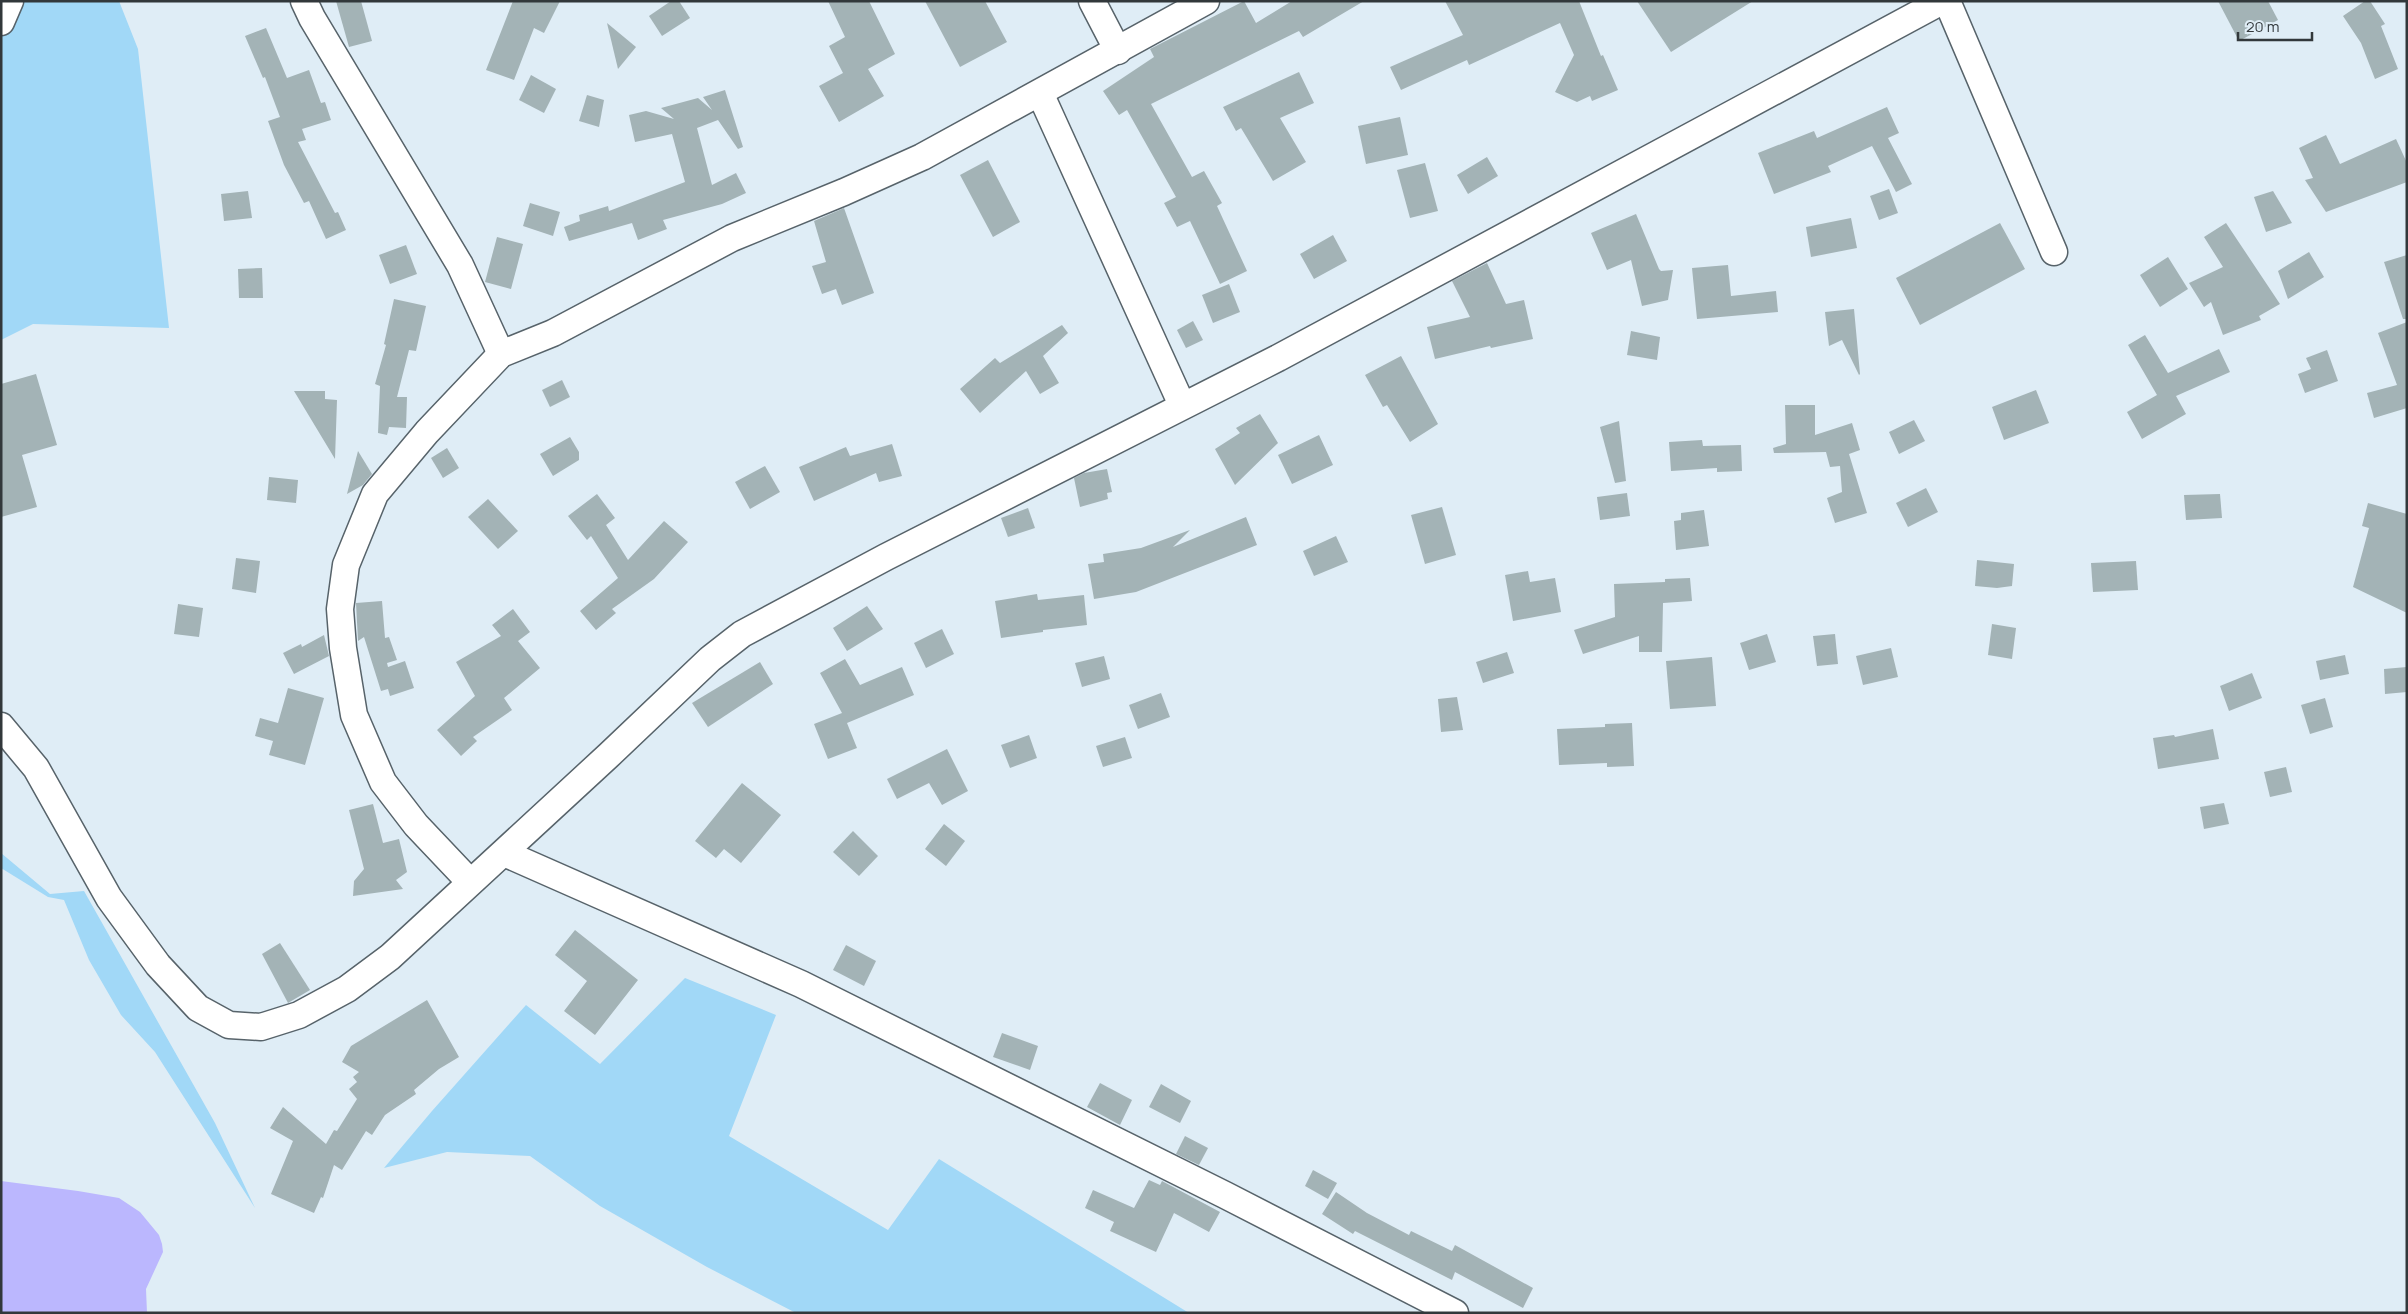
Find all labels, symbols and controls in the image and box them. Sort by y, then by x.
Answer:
scale bar [2238,10,2312,42]
text: 20 m [2246,16,2279,37]

